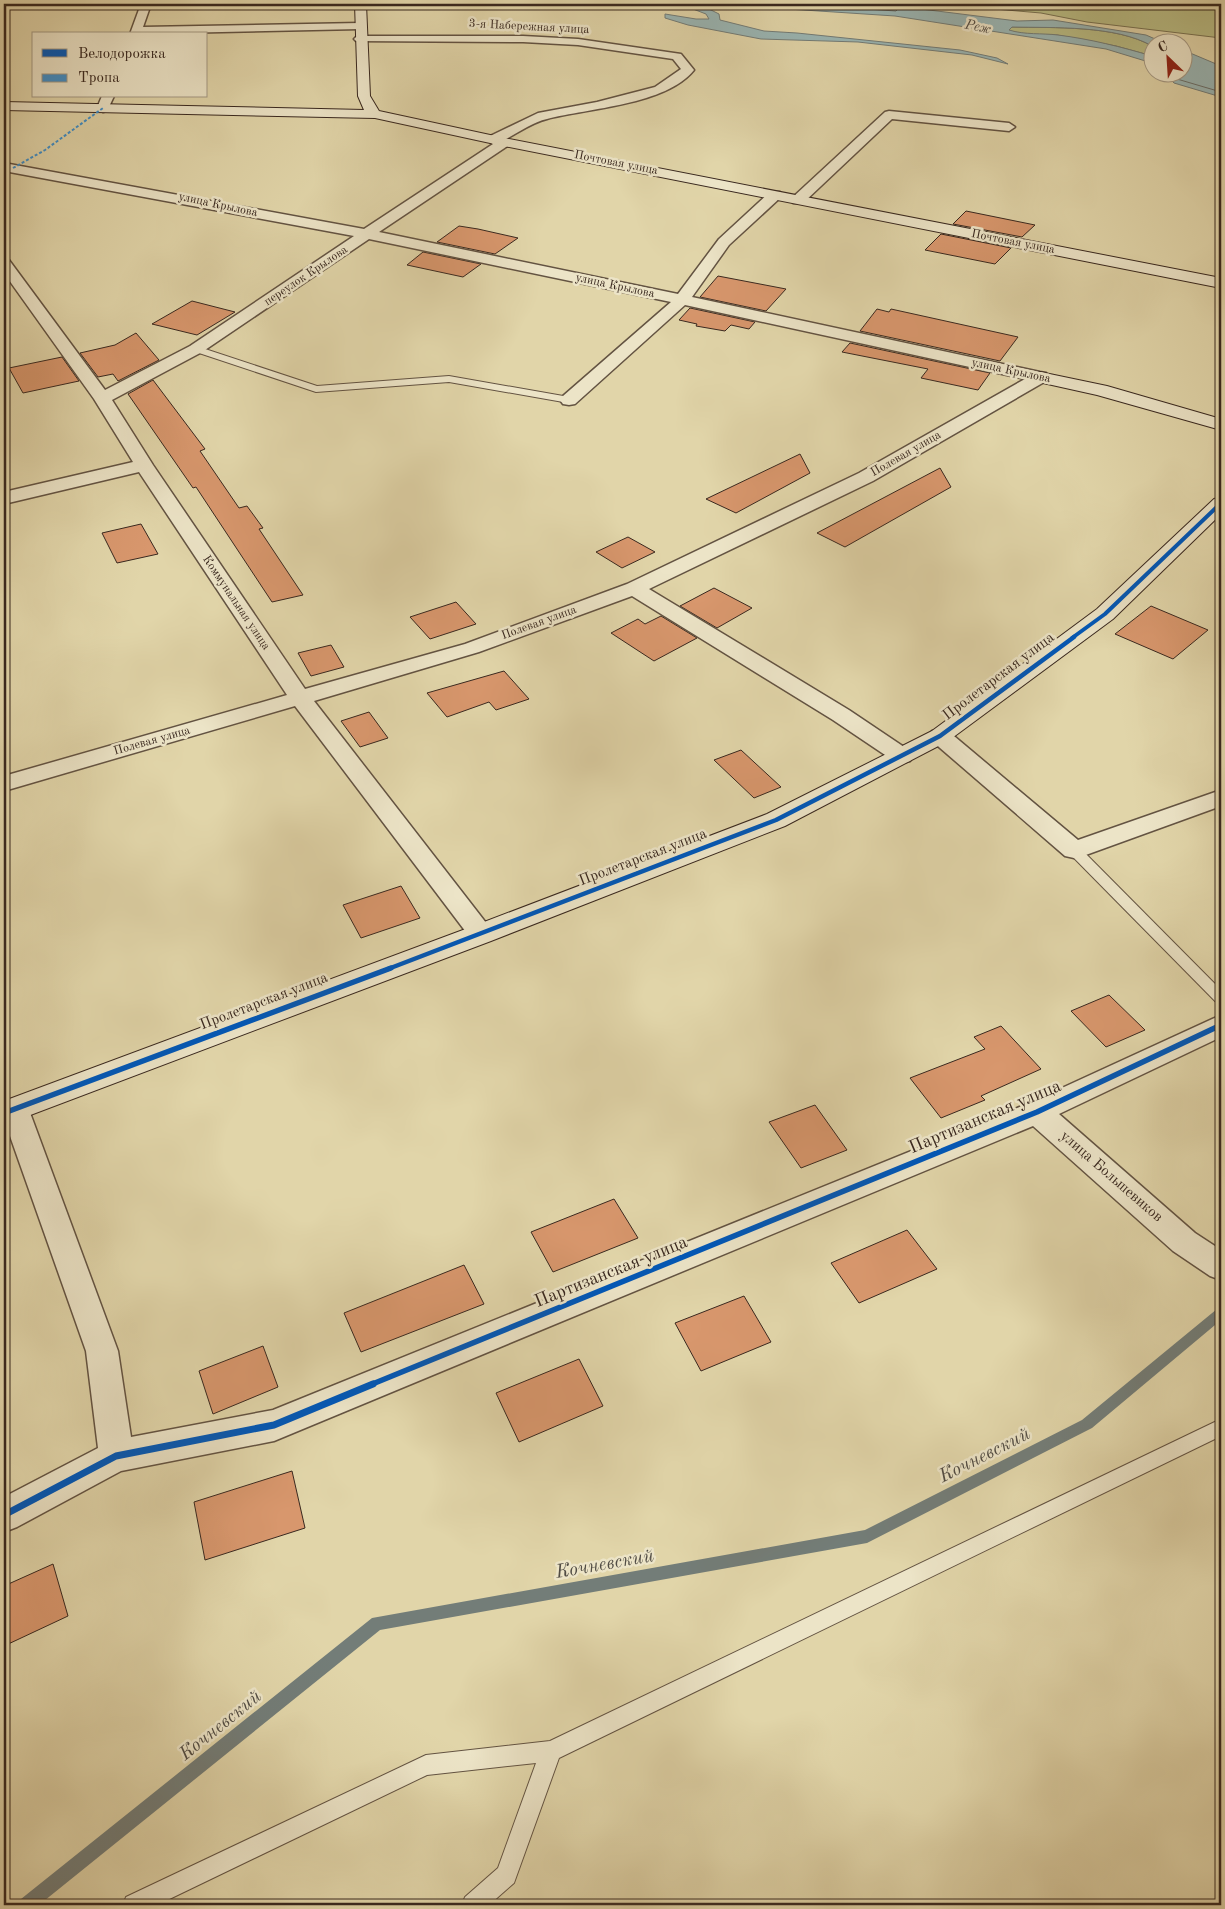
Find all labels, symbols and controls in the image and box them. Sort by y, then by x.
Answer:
water label: Реж [963,17,993,37]
street label: 3-я Набережная улица [468,18,590,36]
legend [32,32,208,98]
north arrow [1142,32,1192,82]
text: С [1156,39,1170,55]
text: Велодорожка [78,47,166,62]
text: Тропа [78,71,120,86]
street label: Почтовая улица [573,149,659,177]
street label: улица Крылова [177,191,259,219]
street label: Почтовая улица [970,228,1056,256]
street label: переулок Крылова [262,244,350,308]
street label: улица Крылова [574,272,656,300]
street label: улица Крылова [970,357,1052,385]
street label: Полевая улица [869,429,943,479]
street label: Коммунальная улица [200,554,272,653]
street label: Полевая улица [500,604,578,642]
street label: Пролетарская улица [940,630,1058,724]
street label: Полевая улица [112,724,192,758]
street label: Пролетарская улица [577,826,710,889]
street label: Пролетарская улица [198,970,331,1033]
street label: Партизанская улица [906,1077,1064,1157]
street label: улица Большевиков [1057,1129,1165,1225]
street label: Партизанская улица [532,1233,690,1311]
water label: Кочневский [935,1425,1034,1488]
water label: Кочневский [553,1547,656,1583]
water label: Кочневский [176,1687,266,1765]

